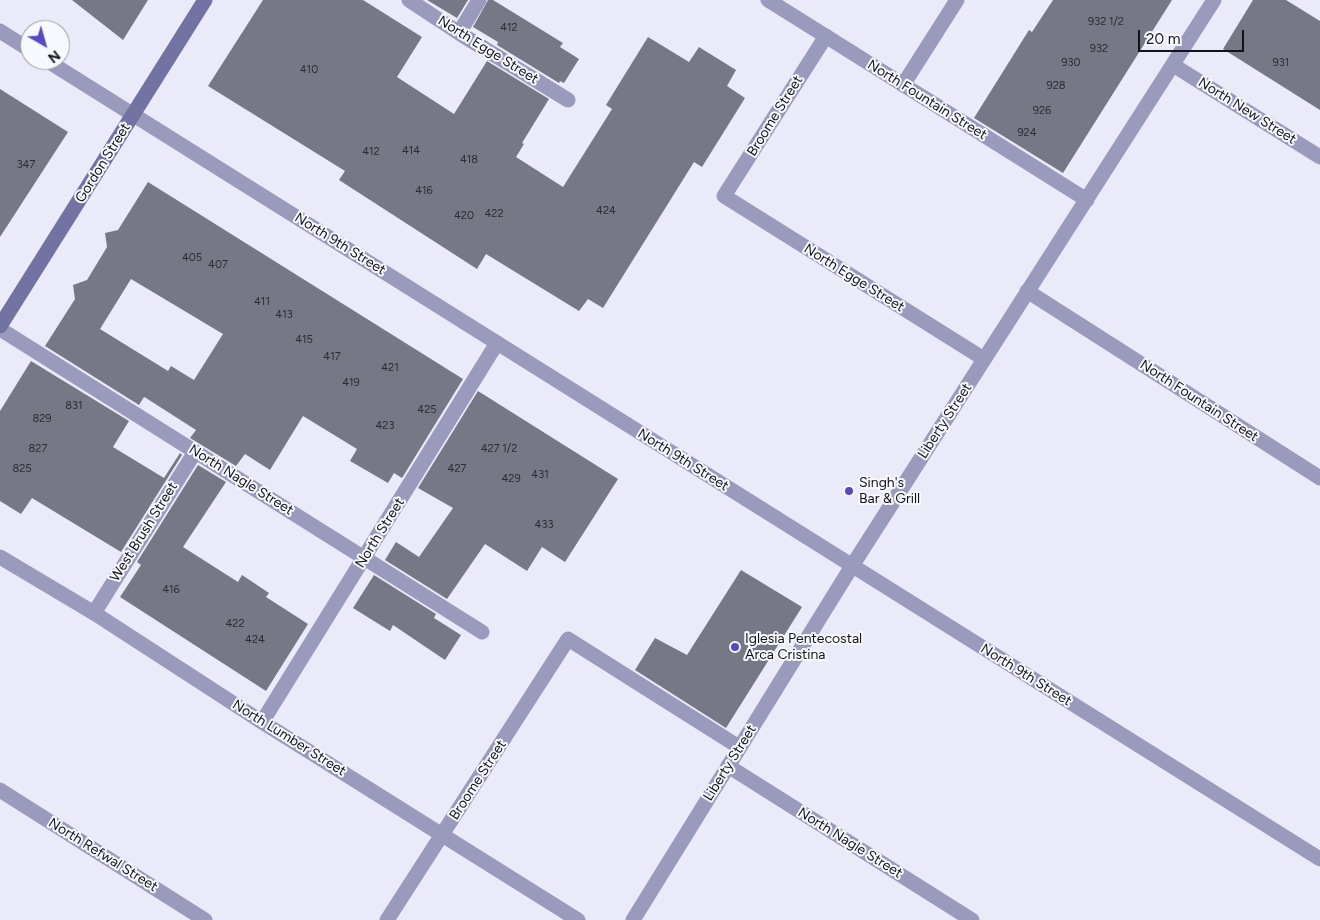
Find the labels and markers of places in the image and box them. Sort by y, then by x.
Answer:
place label: Singh's Bar & Grill [859,475,920,508]
marker: Singh's Bar & Grill [843,485,855,497]
place label: Iglesia Pentecostal Arca Cristina [745,631,862,664]
marker: Iglesia Pentecostal Arca Cristina [729,641,741,653]

